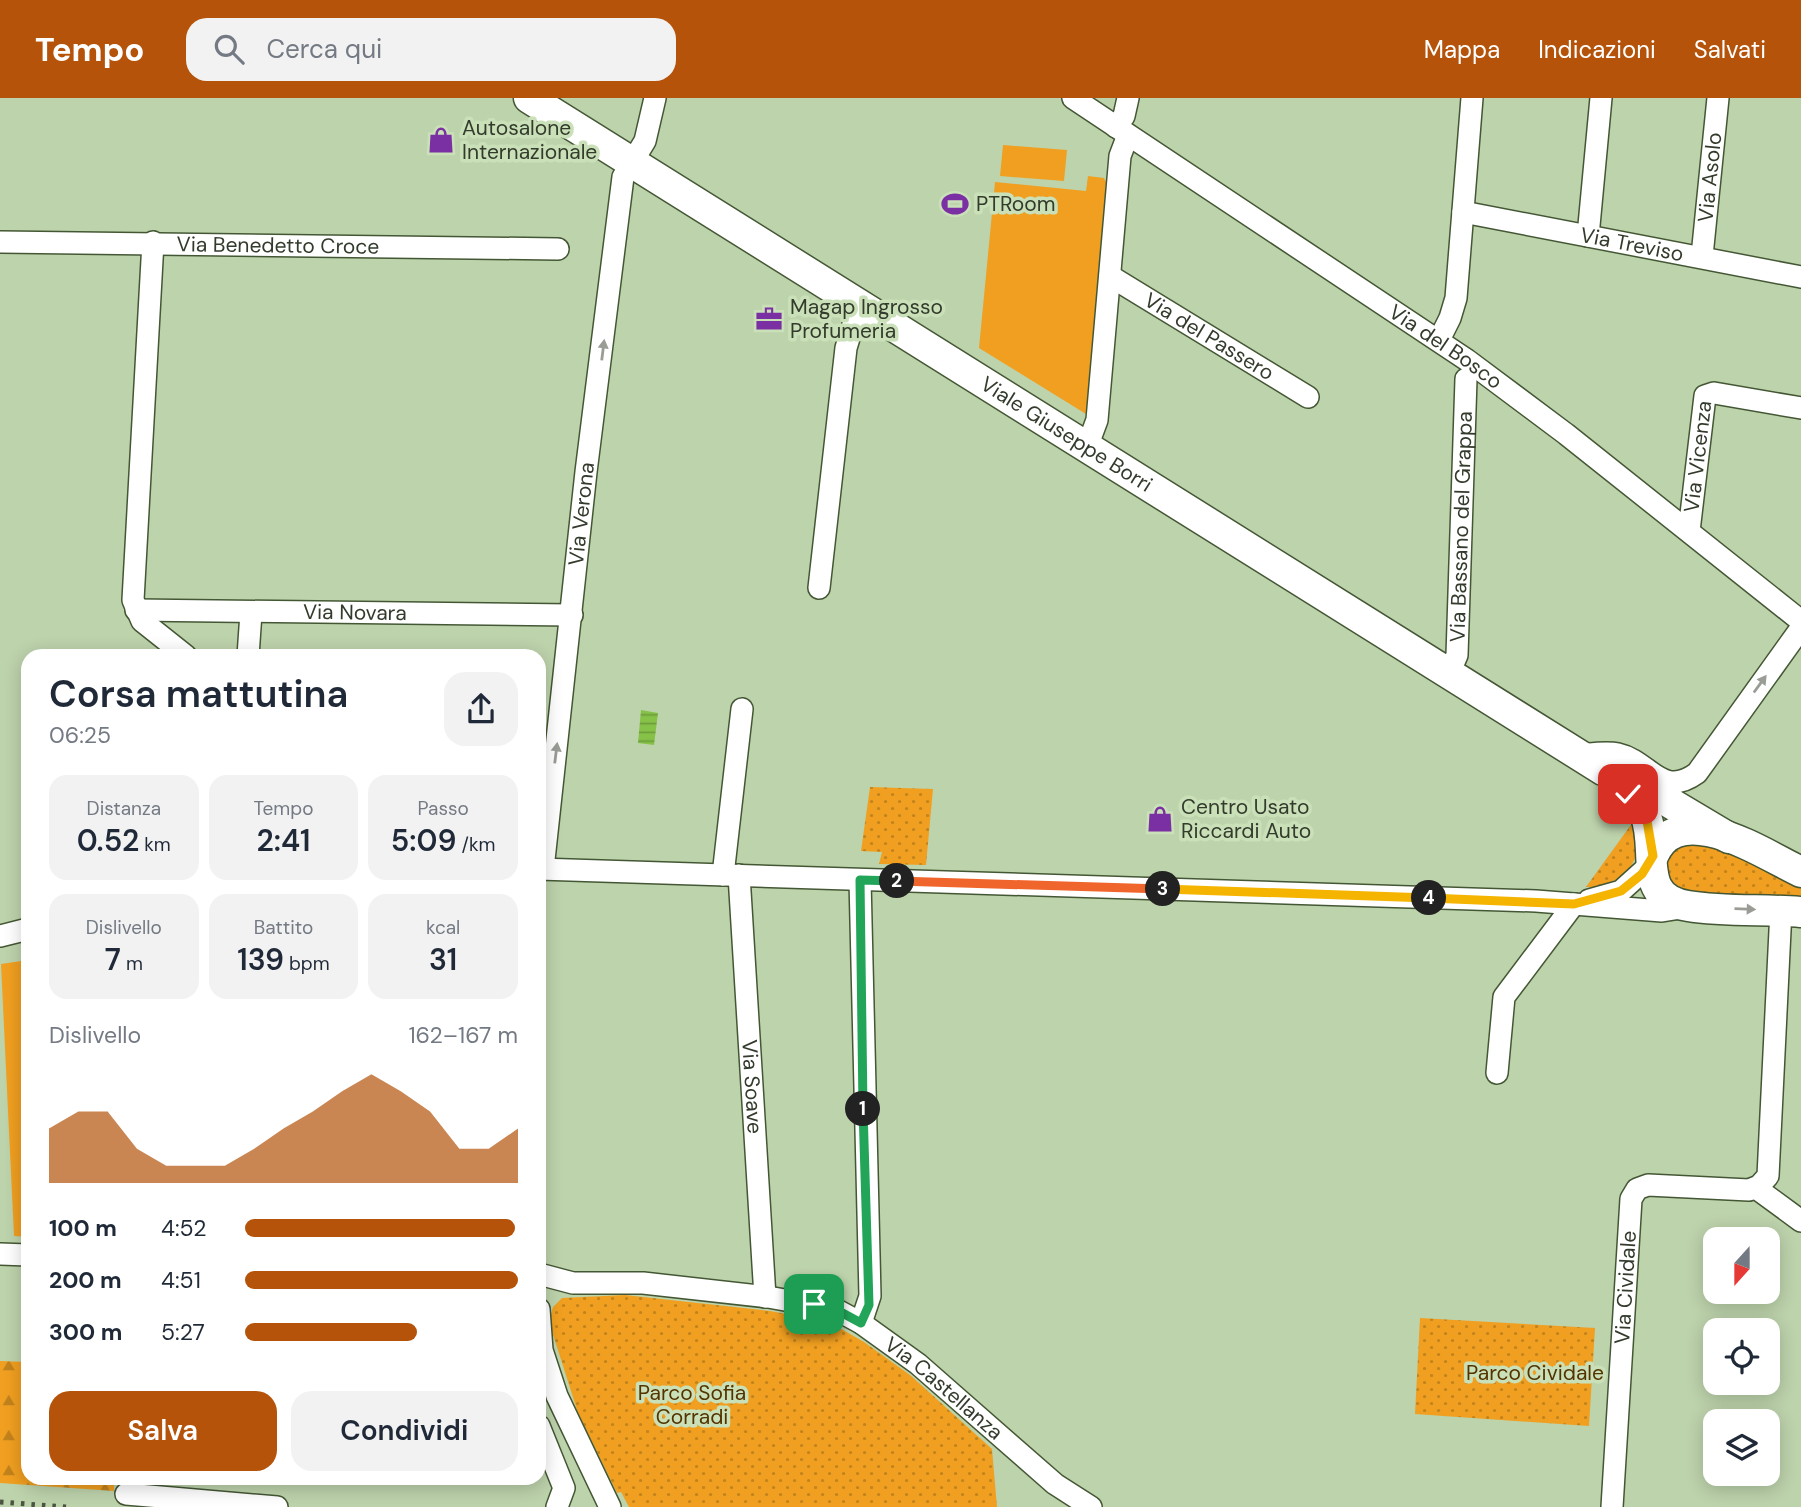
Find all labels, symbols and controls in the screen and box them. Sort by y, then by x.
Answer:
search box [186,18,676,81]
text: Tempo [35,28,144,71]
icon: search [210,30,248,68]
text: Cerca qui [266,32,382,66]
text: Mappa [1424,34,1500,65]
text: Indicazioni [1538,34,1656,65]
text: Salvati [1694,34,1766,65]
place label: Autosalone Internazionale [462,114,597,166]
shop icon: Autosalone Internazionale [426,125,456,155]
street label: Via Asolo [1691,131,1728,224]
sports icon: PTRoom [940,189,970,219]
place label: PTRoom [976,190,1055,218]
street label: Via Treviso [1578,221,1686,268]
street label: Via Benedetto Croce [177,230,379,261]
street label: Via del Passero [1139,286,1279,387]
place label: Magap Ingrosso Profumeria [790,293,943,345]
street label: Via del Bosco [1383,298,1508,396]
office icon: Magap Ingrosso Profumeria [754,304,784,334]
one-way arrow [598,338,609,360]
street label: Viale Giuseppe Borri [975,370,1158,499]
street label: Via Vicenza [1677,399,1718,514]
street label: Via Bassano del Grappa [1443,411,1479,643]
street label: Via Verona [562,461,601,567]
street label: Via Novara [303,598,407,627]
text: Corsa mattutina [49,669,348,719]
button: share [444,672,518,746]
one-way arrow [1753,675,1767,693]
text: 06:25 [49,720,111,750]
one-way arrow [551,741,562,763]
pin [1598,764,1658,824]
icon: check [1609,775,1647,813]
place label: Centro Usato Riccardi Auto [1181,793,1311,845]
text: Distanza [87,796,161,821]
text: Tempo [254,796,313,821]
text: Passo [418,796,469,821]
shop icon: Centro Usato Riccardi Auto [1145,804,1175,834]
text: 0.52 [77,821,139,860]
text: 2:41 [256,821,311,860]
text: 5:09 [391,821,456,860]
text: km [139,832,171,857]
text: /km [456,832,495,857]
pin: 2 [880,864,914,898]
text: 2 [891,868,902,893]
pin: 3 [1146,872,1180,906]
text: 3 [1157,876,1168,901]
pin: 4 [1412,880,1446,916]
text: 4 [1422,885,1435,910]
one-way arrow [1734,903,1756,914]
text: Dislivello [86,915,162,940]
text: Battito [254,915,313,940]
text: kcal [426,915,460,940]
text: 7 [105,940,121,979]
text: 139 [237,940,284,979]
text: 31 [429,940,457,979]
text: m [121,951,143,976]
text: bpm [284,951,330,976]
text: Dislivello [49,1020,141,1050]
text: 162–167 m [408,1020,518,1050]
street label: Via Soave [735,1039,769,1135]
pin: 1 [846,1091,880,1126]
text: 1 [859,1096,866,1121]
text: 100 m [49,1213,117,1243]
text: 4:52 [161,1213,207,1243]
north arrow [1703,1227,1780,1304]
map controls [1703,1227,1780,1486]
street label: Via Cividale [1608,1230,1643,1345]
text: 200 m [49,1265,122,1295]
text: 4:51 [161,1265,201,1295]
pin [784,1274,844,1334]
icon: arrive [795,1285,833,1323]
text: 300 m [49,1317,122,1347]
text: 5:27 [161,1317,205,1347]
button: locate [1703,1318,1780,1395]
street label: Via Castellanza [879,1330,1009,1446]
park label: Parco Cividale [1466,1359,1604,1387]
park label: Parco Sofia Corradi [638,1379,746,1431]
button: Salva [49,1391,277,1471]
button: Condividi [291,1391,518,1471]
button: layers [1703,1409,1780,1486]

